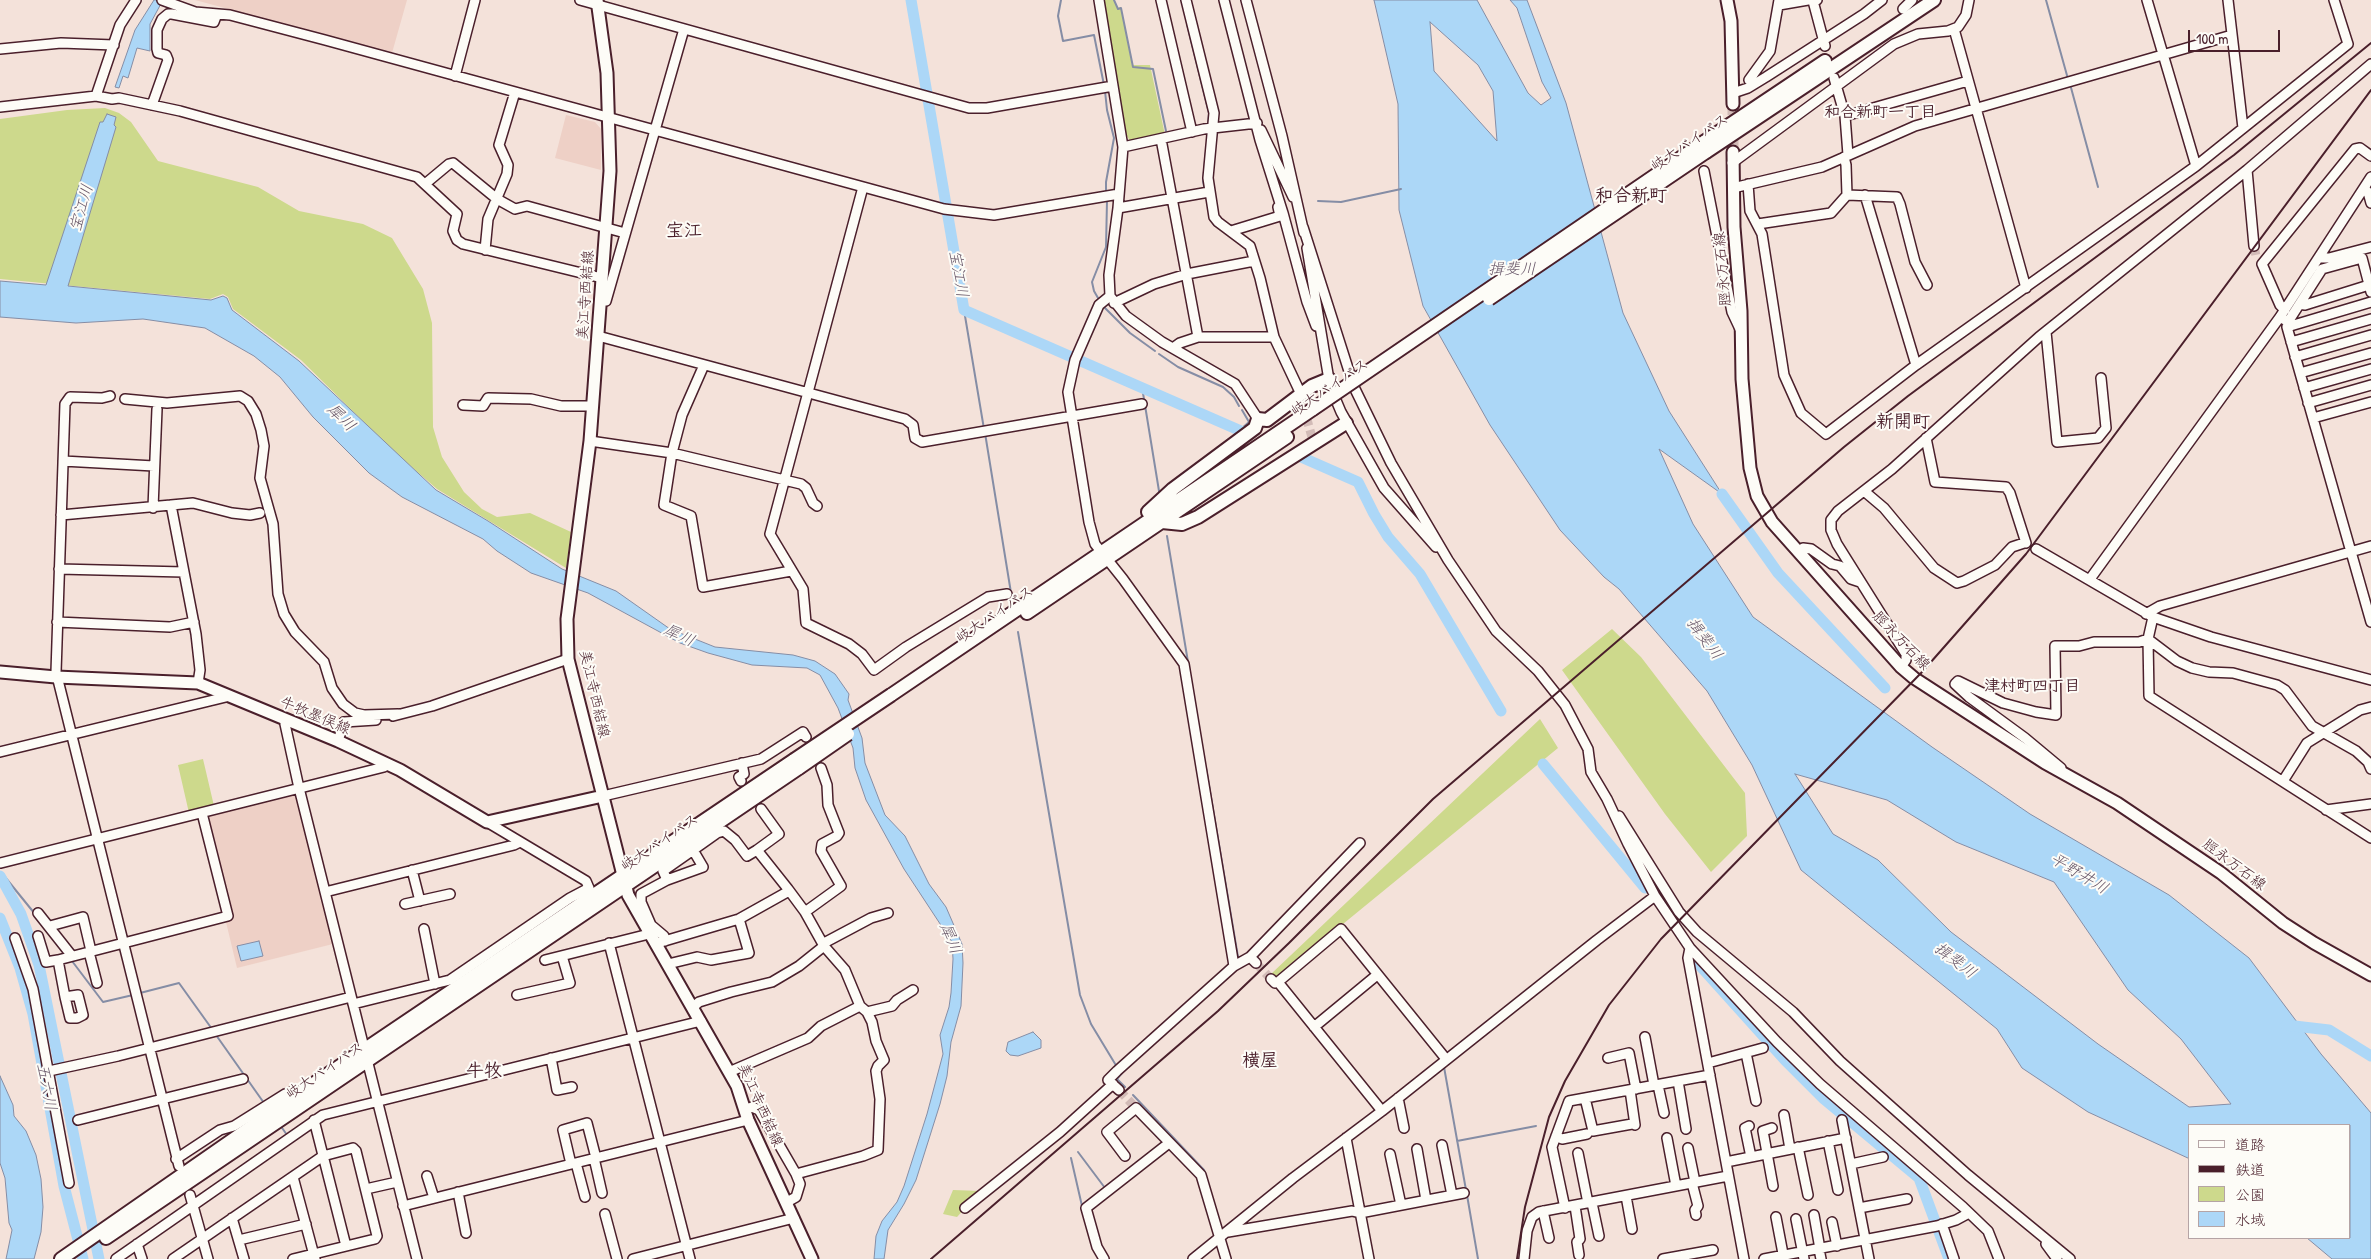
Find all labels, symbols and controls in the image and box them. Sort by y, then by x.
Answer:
scale bar [2191,20,2284,52]
text: 100 m [2196,28,2229,49]
district label: 和合新町一丁目 [1824,103,1936,123]
street label: 岐大バイパス [1648,110,1732,176]
water label: 宝江川 [66,182,98,234]
district label: 和合新町 [1595,185,1667,207]
district label: 宝江 [666,220,702,242]
street label: 脛永万石線 [1711,231,1735,307]
street label: 美江寺西結線 [574,249,598,341]
water label: 宝江川 [944,249,972,299]
water label: 揖斐川 [1488,260,1536,280]
street label: 岐大バイパス [1288,355,1372,421]
water label: 犀川 [323,400,359,436]
district label: 新開町 [1876,411,1930,433]
street label: 岐大バイパス [953,582,1037,648]
street label: 脛永万石線 [1868,608,1934,674]
water label: 揖斐川 [1682,614,1726,664]
water label: 犀川 [660,621,698,651]
street label: 美江寺西結線 [575,648,613,740]
district label: 津村町四丁目 [1984,677,2080,697]
street label: 牛牧墨俣線 [277,693,353,739]
street label: 岐大バイパス [618,810,702,876]
street label: 脛永万石線 [2199,835,2269,895]
water label: 平野井川 [2047,849,2111,899]
water label: 犀川 [935,921,965,957]
water label: 揖斐川 [1930,939,1980,983]
street label: 岐大バイパス [283,1038,367,1104]
district label: 横屋 [1242,1050,1278,1072]
district label: 牛牧 [466,1060,502,1082]
street label: 美江寺西結線 [733,1060,787,1150]
water label: 五六川 [32,1062,60,1112]
legend [2188,1124,2351,1239]
text: 道路 [2235,1134,2265,1155]
text: 鉄道 [2235,1159,2265,1180]
text: 公園 [2235,1184,2265,1205]
text: 水域 [2235,1209,2265,1230]

